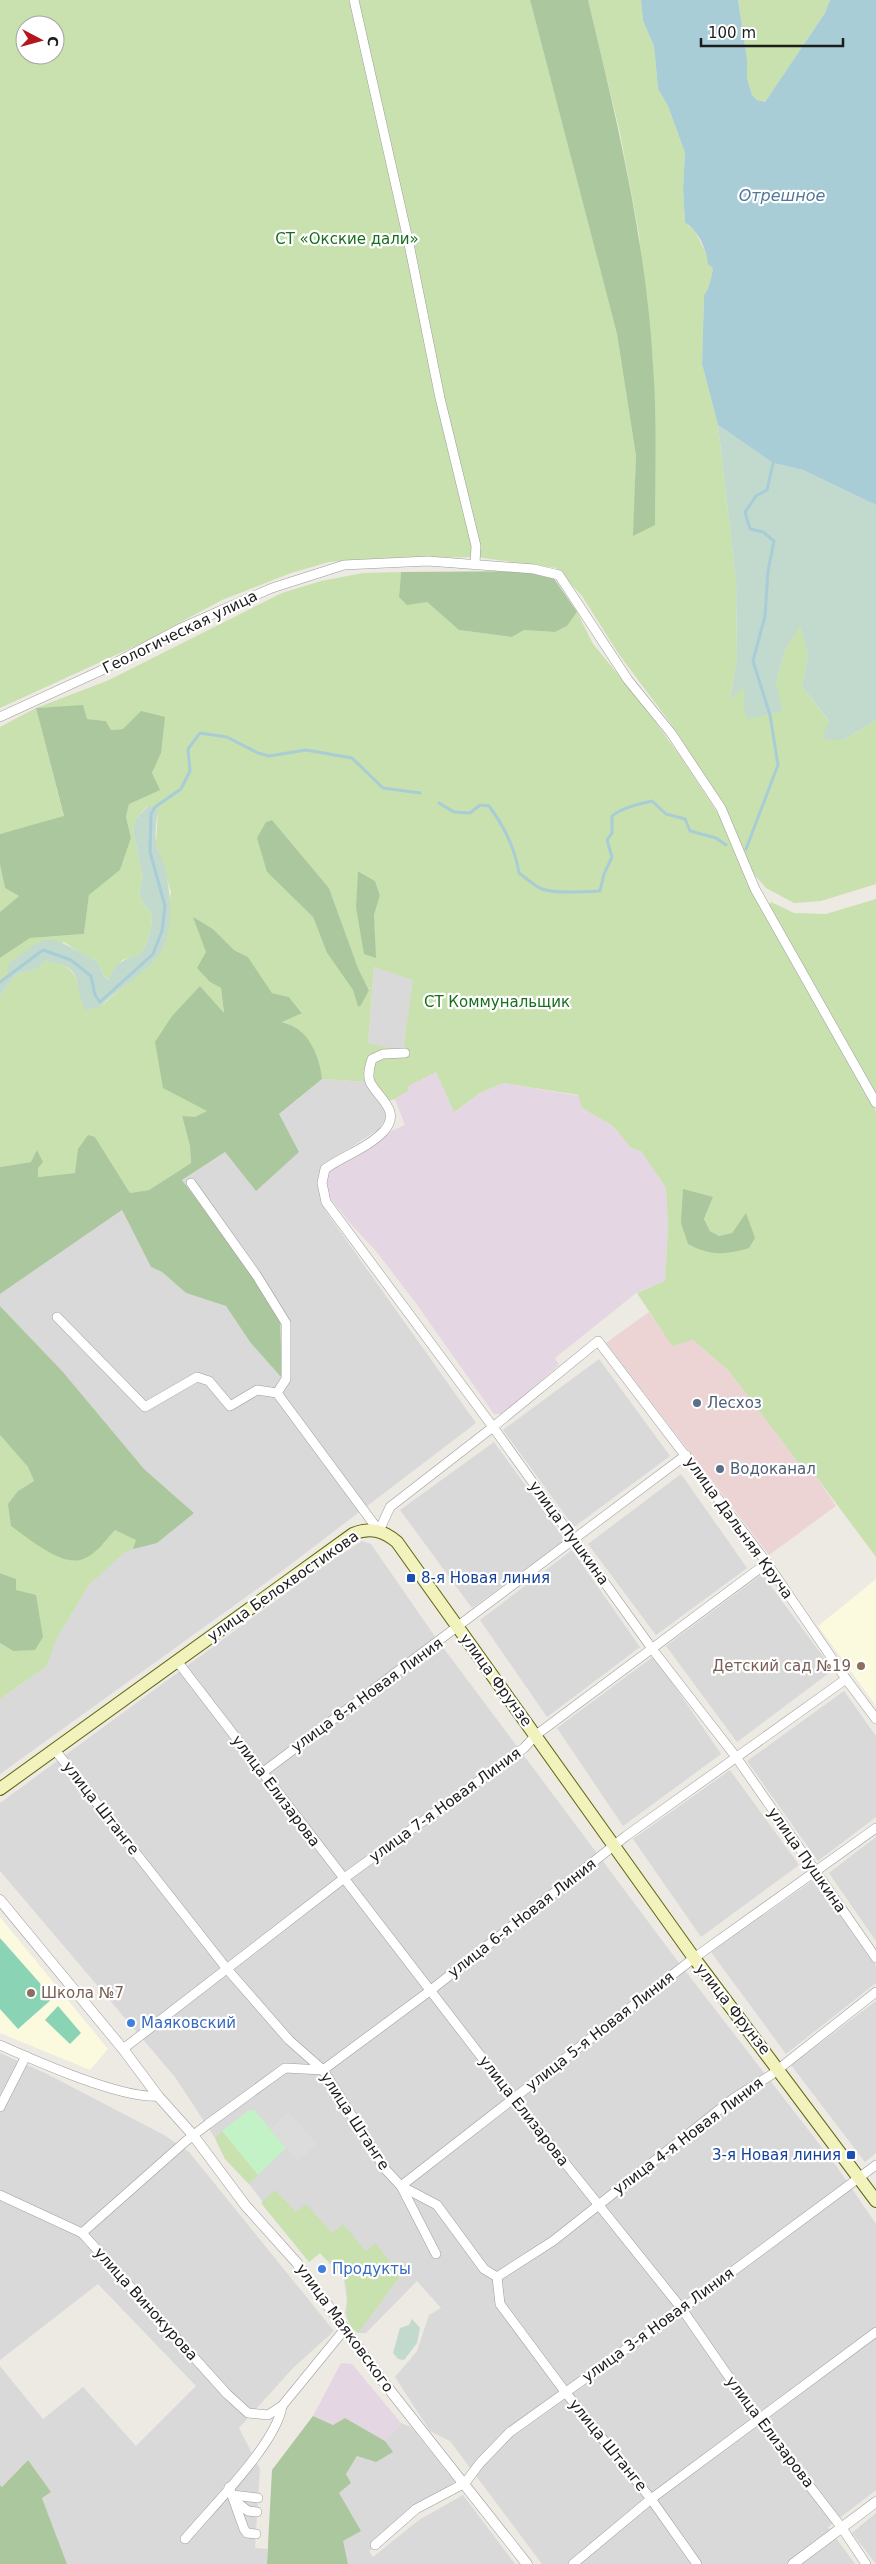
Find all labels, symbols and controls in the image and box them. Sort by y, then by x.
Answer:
north arrow [15,15,65,65]
scale bar [701,15,844,47]
text: 100 m [708,24,756,42]
text: С [44,35,61,47]
water label: Отрешное [739,186,825,205]
park label: СТ «Окские дали» [275,230,419,248]
street label: Геологическая улица [100,587,260,677]
park label: СТ Коммунальщик [424,993,570,1011]
place label: Лесхоз [707,1394,762,1412]
marker: Лесхоз [691,1397,703,1409]
street label: улица Дальняя Круча [681,1453,797,1603]
place label: Водоканал [730,1460,816,1478]
marker: Водоканал [714,1463,726,1475]
street label: улица Пушкина [525,1478,613,1588]
street label: улица Белохвостикова [204,1527,362,1645]
place label: 8-я Новая линия [421,1569,550,1587]
marker: 8-я Новая линия [405,1572,417,1584]
street label: улица Фрунзе [456,1630,536,1730]
street label: улица 8-я Новая Линия [288,1634,446,1756]
place label: Детский сад №19 [712,1657,851,1675]
marker: Детский сад №19 [855,1660,867,1672]
street label: улица Елизарова [228,1732,324,1850]
street label: улица 7-я Новая Линия [366,1744,524,1866]
street label: улица Штанге [59,1758,143,1858]
street label: улица Пушкина [764,1804,850,1916]
street label: улица 6-я Новая Линия [444,1855,600,1981]
street label: улица Фрунзе [692,1960,774,2058]
street label: улица 5-я Новая Линия [522,1968,678,2094]
place label: Школа №7 [41,1984,124,2002]
marker: Школа №7 [25,1987,37,1999]
place label: Маяковский [141,2014,236,2032]
marker: Маяковский [125,2017,137,2029]
street label: улица Елизарова [475,2052,573,2170]
street label: улица Штанге [317,2069,393,2173]
street label: улица 4-я Новая Линия [609,2074,767,2198]
place label: 3-я Новая линия [712,2146,841,2164]
marker: 3-я Новая линия [845,2149,857,2161]
street label: улица Винокурова [90,2244,202,2364]
street label: улица Маяковского [292,2260,398,2396]
place label: Продукты [332,2260,411,2278]
marker: Продукты [316,2263,328,2275]
street label: улица 3-я Новая Линия [579,2264,737,2386]
street label: улица Елизарова [722,2373,818,2491]
street label: улица Штанге [565,2395,651,2495]

